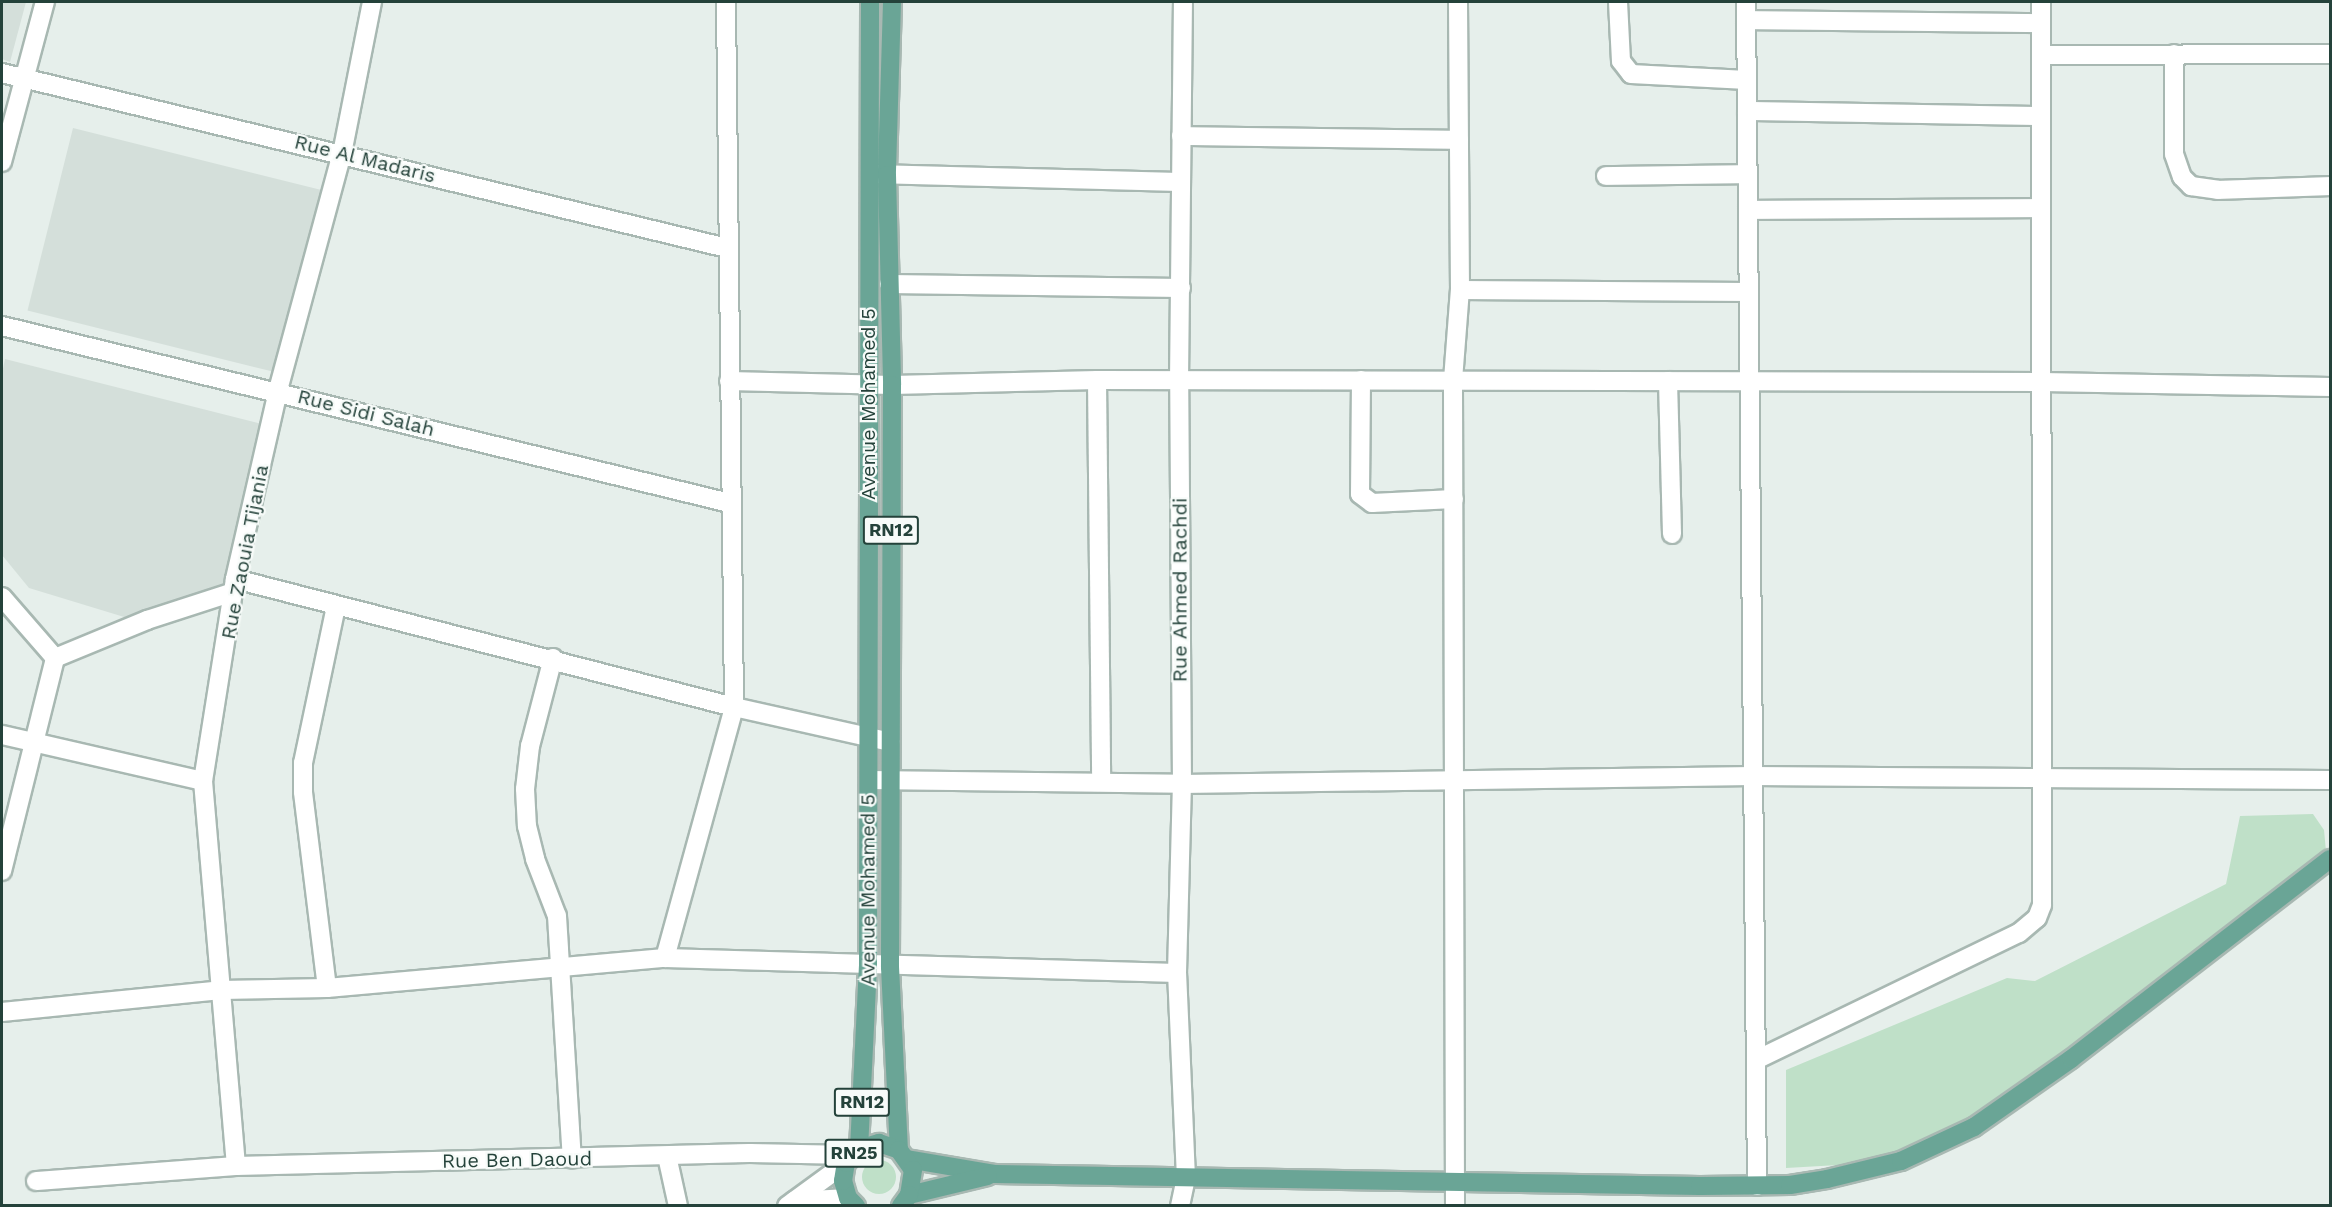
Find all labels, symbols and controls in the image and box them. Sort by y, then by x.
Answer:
street label: Rue Al Madaris [291,130,439,188]
street label: Avenue Mohamed 5 [856,308,880,500]
street label: Rue Sidi Salah [295,384,437,442]
street label: Rue Zaouia Tijania [216,462,274,642]
street label: Rue Ahmed Rachdi [1168,497,1192,683]
road number: RN12 [862,515,920,545]
street label: Avenue Mohamed 5 [856,794,880,986]
road number: RN12 [834,1087,890,1117]
road number: RN25 [824,1138,884,1168]
street label: Rue Ben Daoud [442,1147,592,1173]

